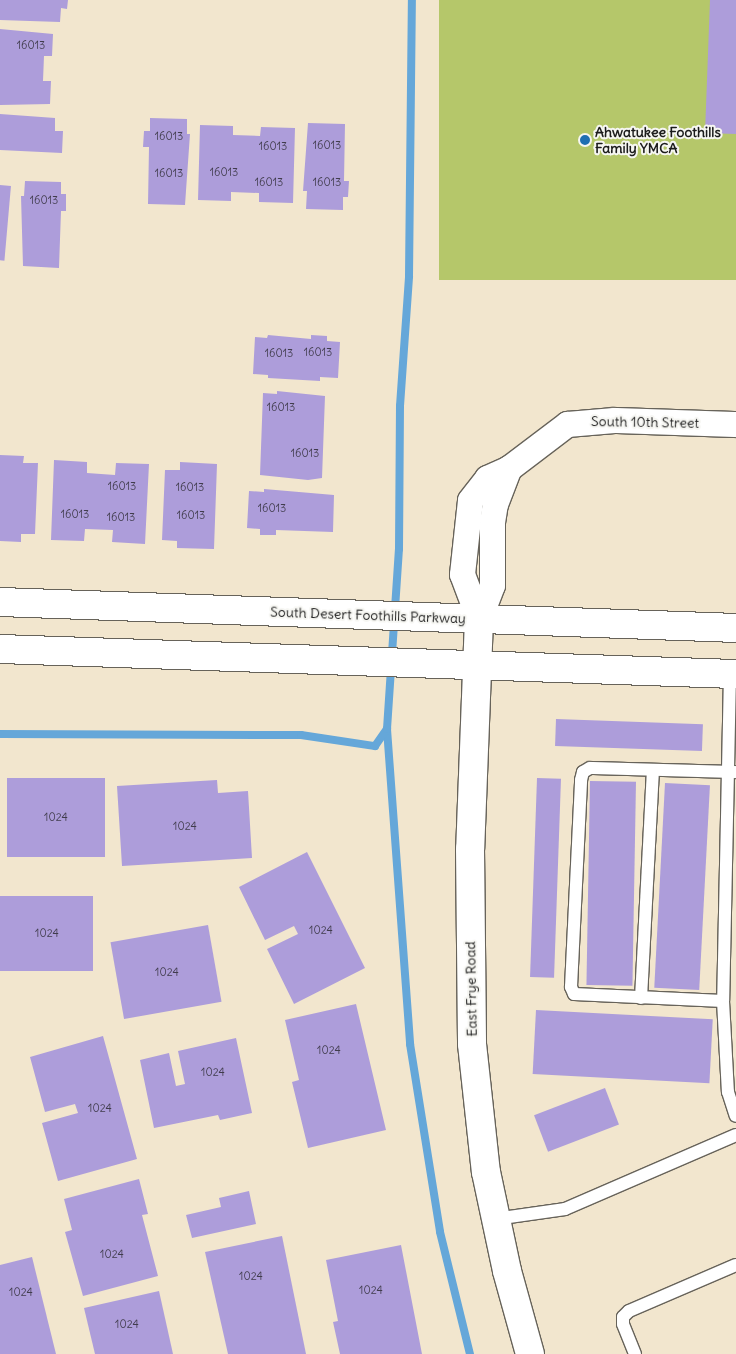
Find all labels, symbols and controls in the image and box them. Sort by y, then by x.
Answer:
house number: 16013 [17,38,45,52]
place label: Ahwatukee Foothills Family YMCA [595,124,721,156]
house number: 16013 [155,129,183,143]
marker: Ahwatukee Foothills Family YMCA [579,134,591,146]
house number: 16013 [313,138,341,152]
house number: 16013 [259,139,287,153]
house number: 16013 [210,165,238,179]
house number: 16013 [155,166,183,180]
house number: 16013 [255,175,283,189]
house number: 16013 [313,175,341,189]
house number: 16013 [30,193,58,207]
house number: 16013 [304,345,332,359]
house number: 16013 [265,346,293,360]
house number: 16013 [267,400,295,414]
street label: South 10th Street [591,413,699,431]
house number: 16013 [291,446,319,460]
house number: 16013 [108,479,136,493]
house number: 16013 [176,480,204,494]
house number: 16013 [258,501,286,515]
house number: 16013 [61,507,89,521]
house number: 16013 [177,508,205,522]
house number: 16013 [107,510,135,524]
street label: South Desert Foothills Parkway [270,603,466,627]
house number: 1024 [44,810,68,824]
house number: 1024 [173,819,197,833]
house number: 1024 [309,923,333,937]
house number: 1024 [35,926,59,940]
street label: East Frye Road [462,941,480,1037]
house number: 1024 [155,965,179,979]
house number: 1024 [317,1043,341,1057]
house number: 1024 [201,1065,225,1079]
house number: 1024 [88,1101,112,1115]
house number: 1024 [100,1247,124,1261]
house number: 1024 [239,1269,263,1283]
house number: 1024 [359,1283,383,1297]
house number: 1024 [9,1285,33,1299]
house number: 1024 [115,1317,139,1331]

